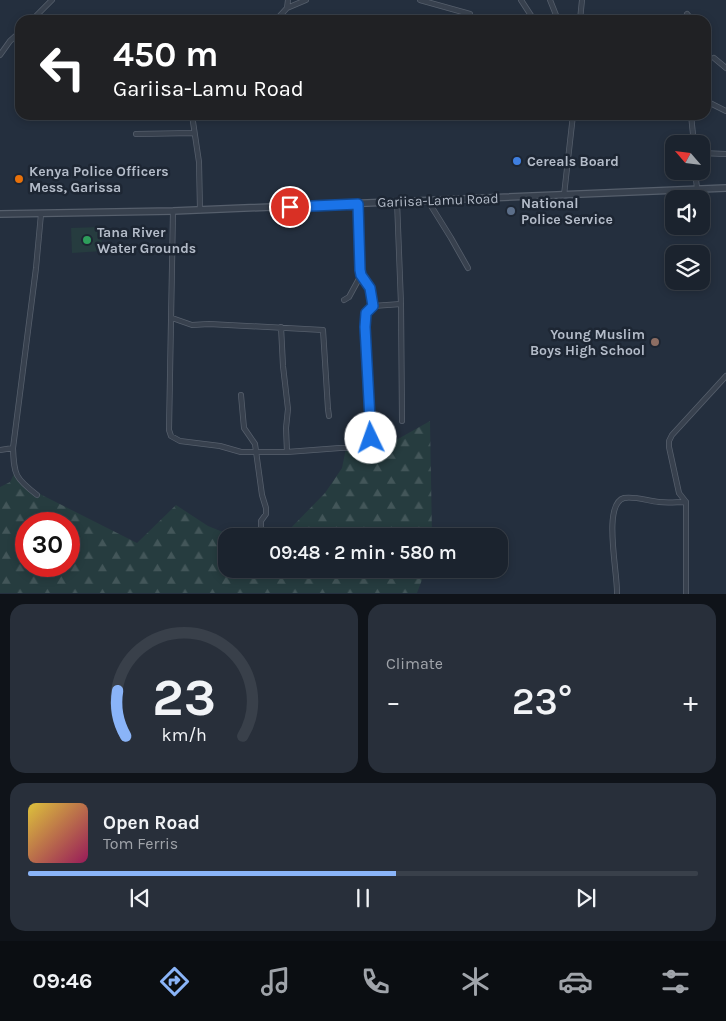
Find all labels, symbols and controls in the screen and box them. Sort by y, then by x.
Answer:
text: 450 m [113,34,218,75]
icon: left [30,35,95,100]
text: Gariisa-Lamu Road [113,76,304,102]
north arrow [665,135,710,180]
map controls [665,135,710,290]
place label: Cereals Board [527,153,619,170]
marker: Cereals Board [511,155,523,167]
place label: Kenya Police Officers Mess, Garissa [29,163,169,196]
marker: Kenya Police Officers Mess, Garissa [13,173,25,185]
pin [269,186,311,228]
street label: Gariisa-Lamu Road [377,190,499,211]
button: sound [665,190,710,235]
icon: arrive [276,193,304,221]
place label: National Police Service [521,195,613,228]
marker: National Police Service [505,205,517,217]
place label: Tana River Water Grounds [97,224,196,257]
marker: Tana River Water Grounds [81,234,93,246]
button: layers [665,245,710,290]
place label: Young Muslim Boys High School [530,326,645,359]
marker: Young Muslim Boys High School [649,336,661,348]
position arrow [344,411,396,463]
speed limit sign: 30 [15,512,80,577]
text: 09:48 · 2 min · 580 m [269,542,457,564]
text: Climate [386,654,443,673]
text: 23 [152,667,216,728]
text: 23° [512,679,572,724]
text: − [386,685,401,718]
text: + [683,685,698,718]
text: km/h [161,725,207,746]
text: Open Road [103,812,200,834]
text: Tom Ferris [103,834,178,853]
icon: previous [126,884,154,912]
icon: pause [349,884,377,912]
icon: next [572,884,600,912]
icon: directions [157,964,192,999]
icon: music [258,964,293,999]
icon: phone [358,964,393,999]
icon: climate [458,964,493,999]
icon: car [558,964,593,999]
icon: filters [658,964,693,999]
text: 09:46 [33,968,92,994]

